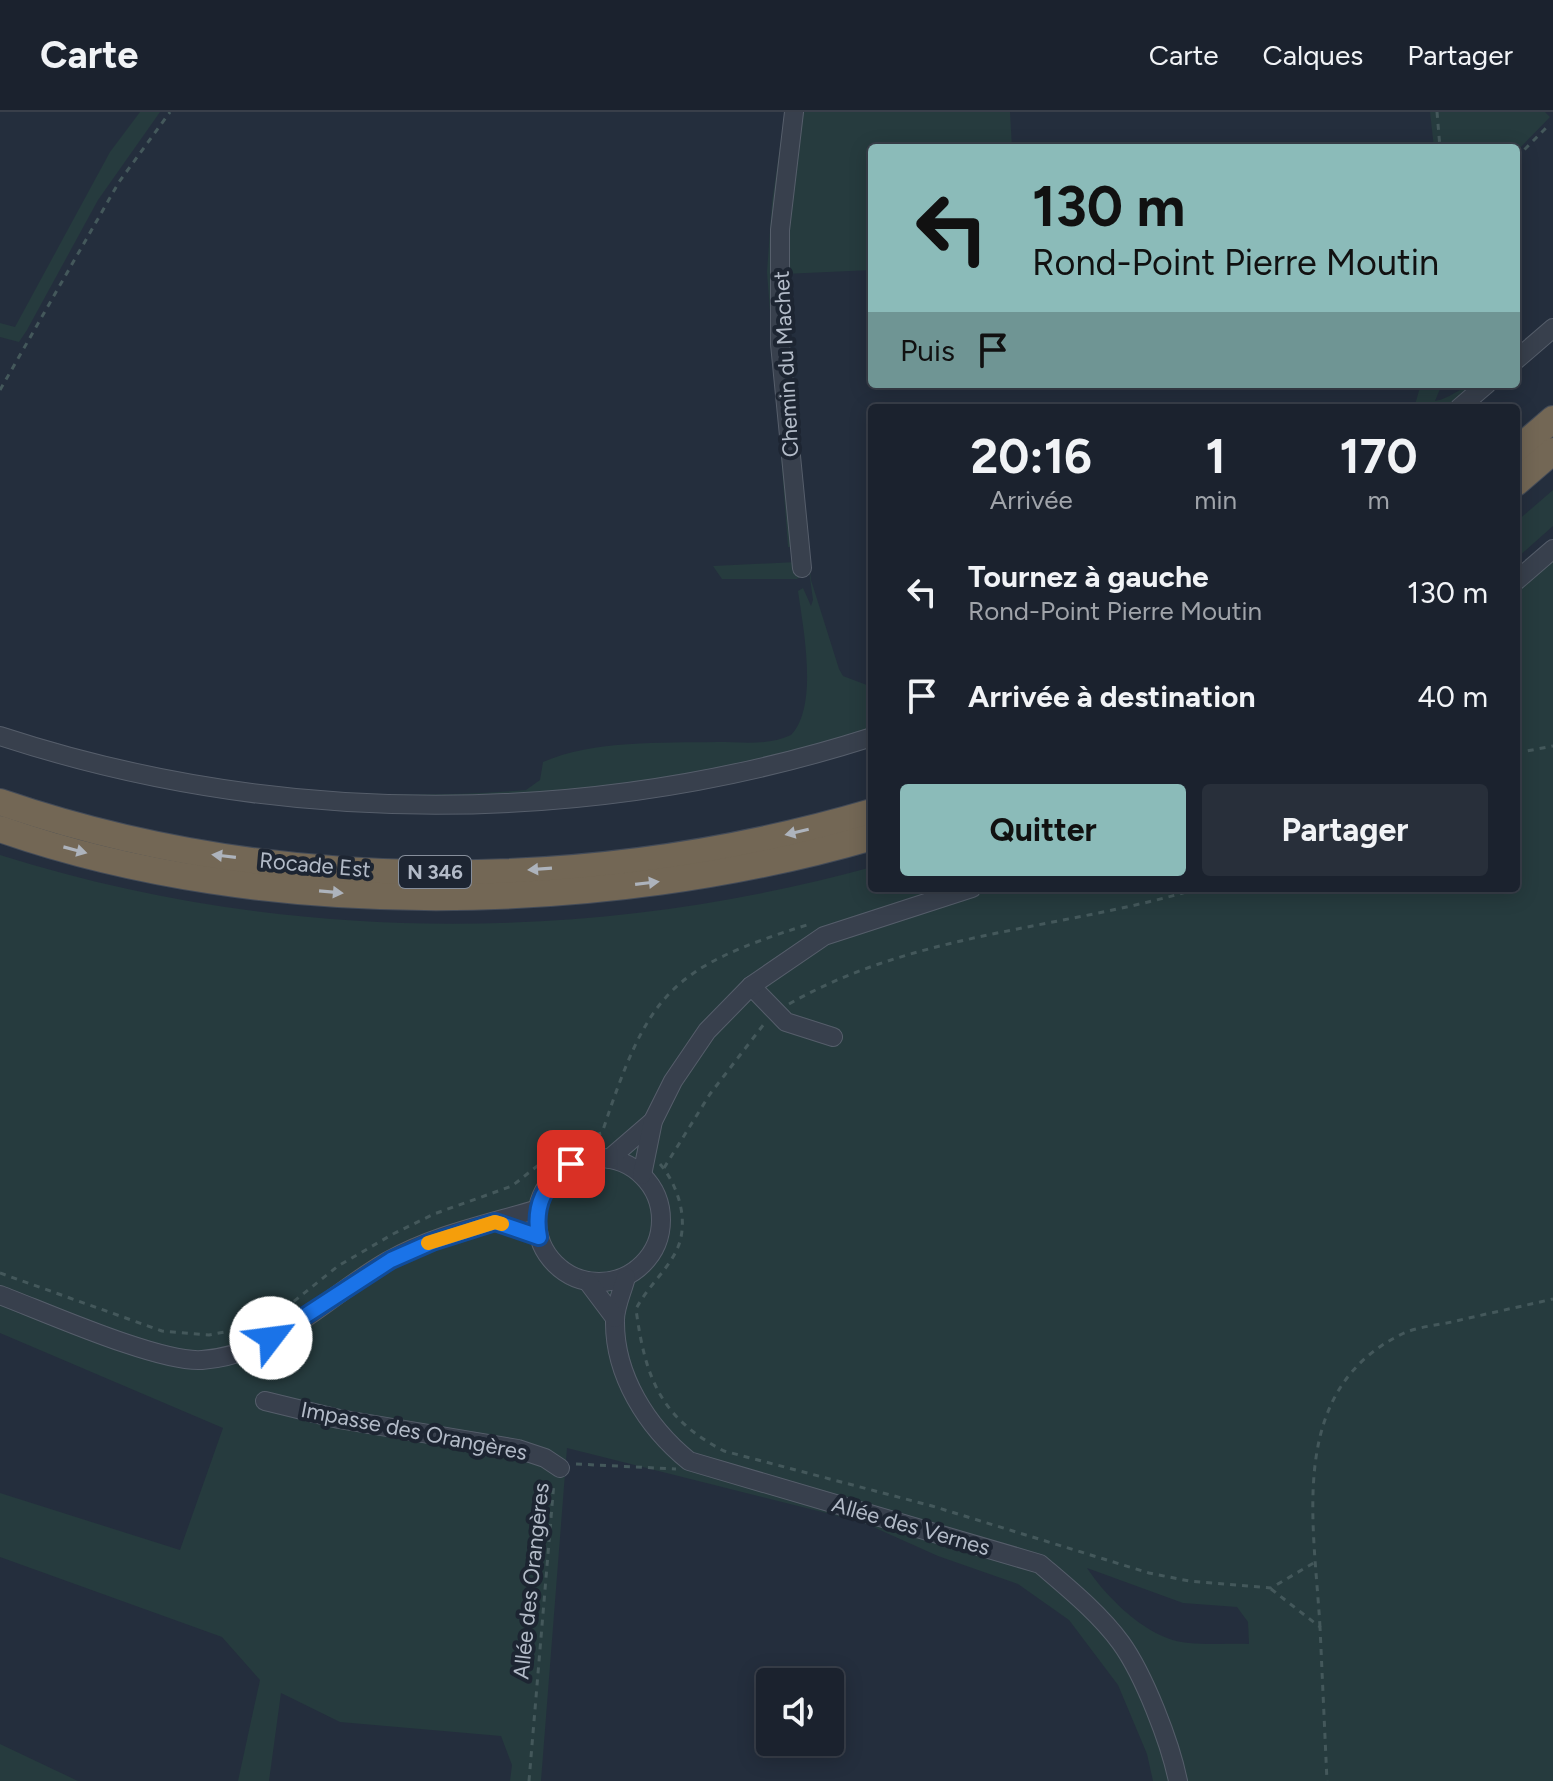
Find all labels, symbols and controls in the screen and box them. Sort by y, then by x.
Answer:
text: Carte [40,32,138,78]
text: Carte [1149,38,1219,72]
text: Calques [1263,38,1363,72]
text: Partager [1407,38,1513,72]
text: 130 m [1032,173,1185,240]
icon: left [900,176,1004,280]
text: Rond-Point Pierre Moutin [1032,241,1439,284]
street label: Chemin du Machet [768,270,804,458]
icon: arrive [971,328,1015,372]
text: Puis [900,332,955,369]
text: 20:16 [970,427,1092,485]
text: 1 [1206,427,1226,485]
text: 170 [1339,427,1418,485]
text: Arrivée [990,484,1073,516]
text: min [1194,484,1237,516]
text: m [1367,484,1390,516]
text: Tournez à gauche [968,558,1209,595]
icon: left [900,570,944,614]
text: 130 m [1407,574,1488,611]
text: Rond-Point Pierre Moutin [968,595,1262,627]
icon: arrive [900,674,944,718]
text: Arrivée à destination [968,678,1255,715]
text: 40 m [1417,678,1488,715]
button: Quitter [900,784,1186,876]
button: Partager [1202,784,1488,876]
one-way arrow [784,826,809,839]
one-way arrow [63,844,88,856]
street label: Rocade Est [258,847,372,883]
one-way arrow [212,849,237,862]
road number: N 346 [399,856,471,888]
one-way arrow [527,863,552,876]
one-way arrow [634,876,659,889]
one-way arrow [319,885,344,898]
pin [537,1130,605,1198]
icon: arrive [549,1142,593,1186]
position arrow [229,1296,313,1380]
street label: Impasse des Orangères [298,1396,530,1466]
street label: Allée des Orangères [507,1481,555,1681]
street label: Allée des Vernes [829,1491,993,1561]
map controls [756,1668,844,1756]
button: sound [756,1668,844,1756]

